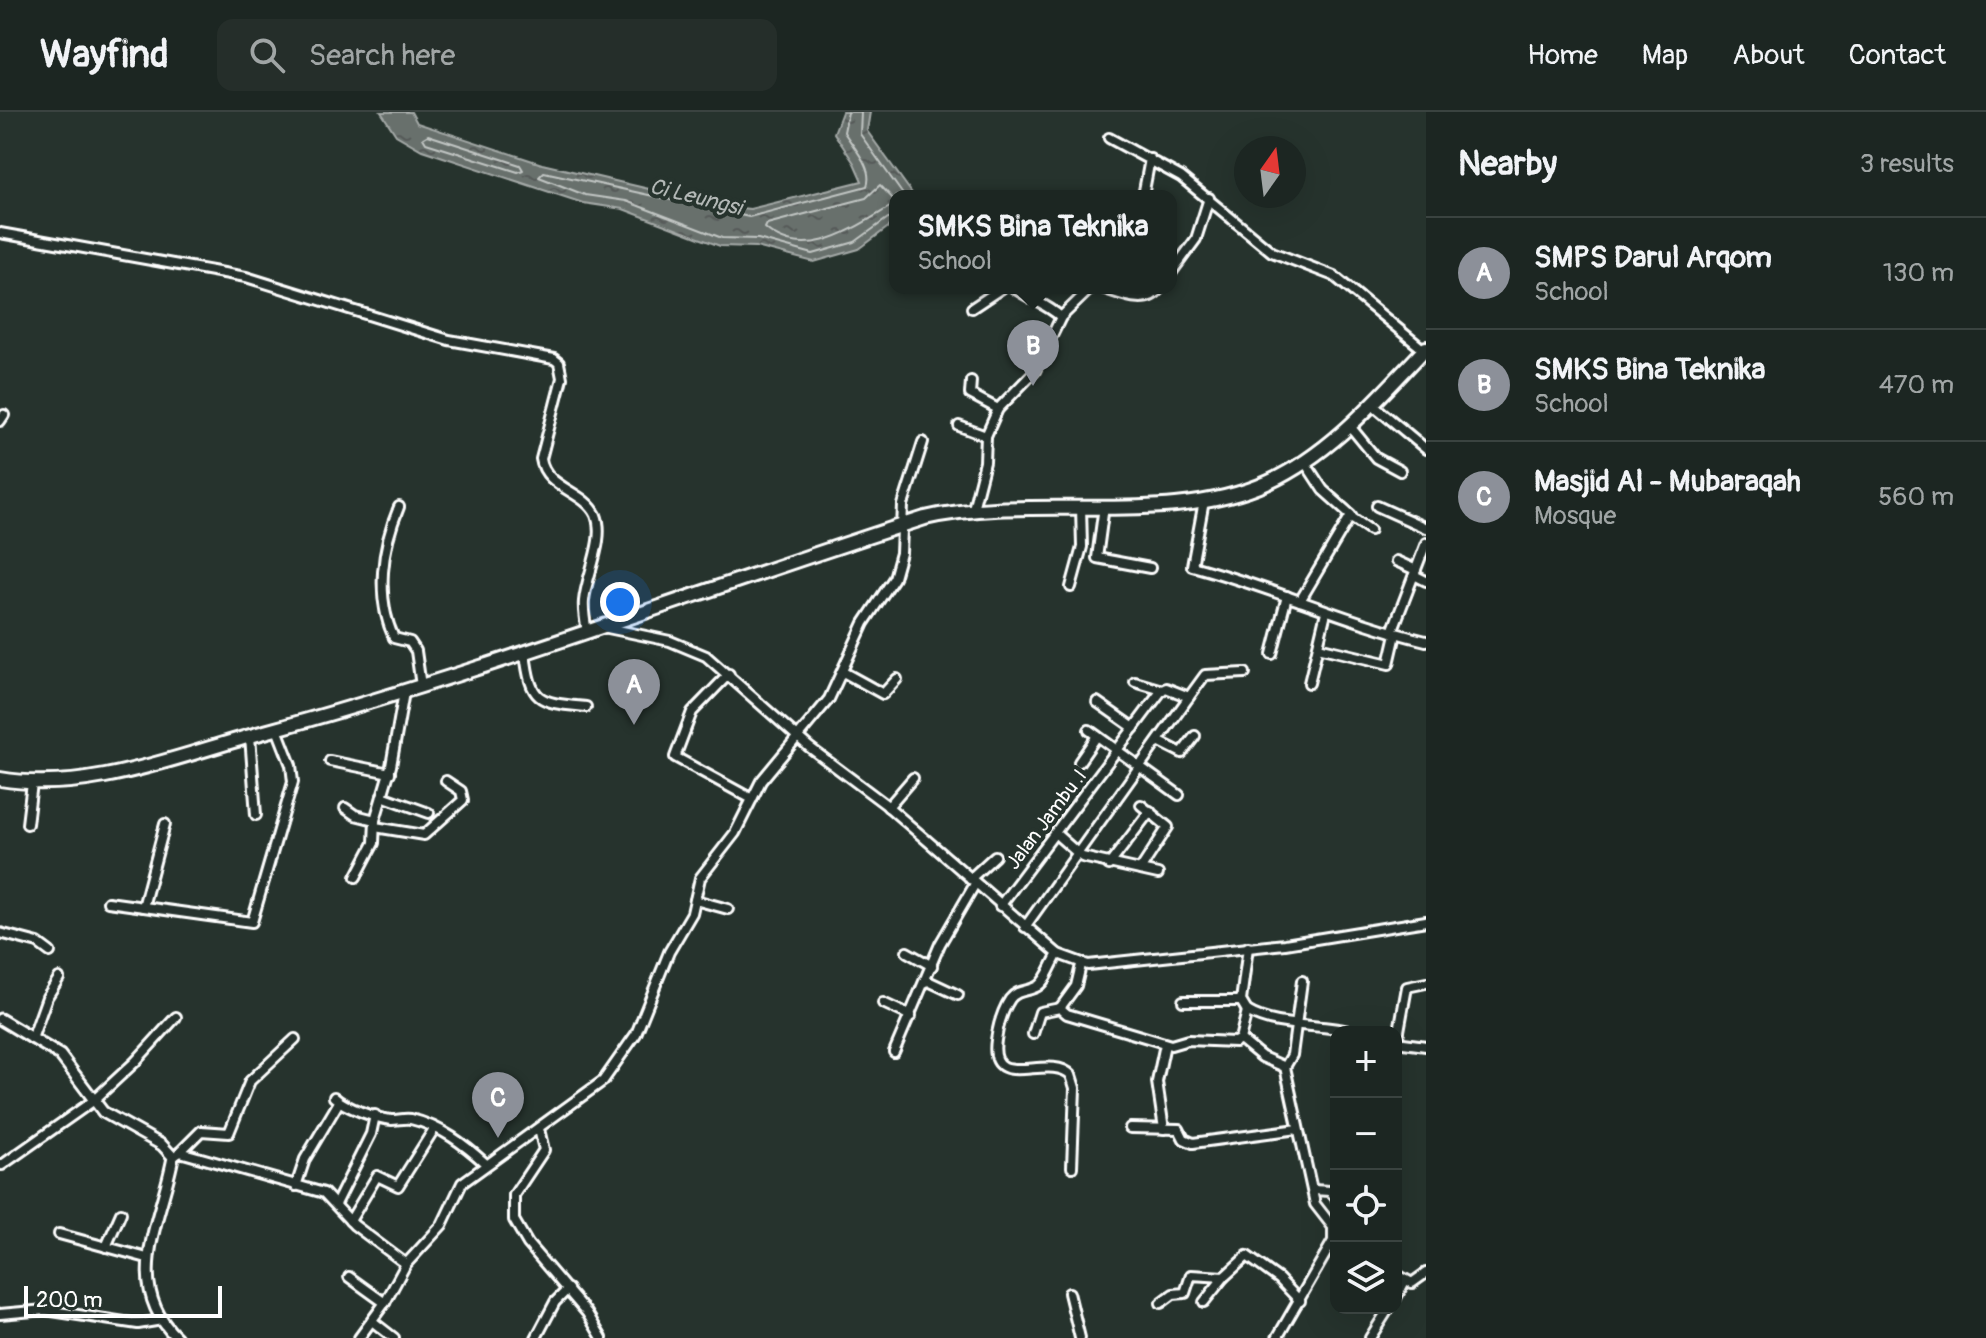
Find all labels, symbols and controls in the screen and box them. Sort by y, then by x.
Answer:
search box [217,19,777,91]
text: Wayfind [40,31,169,79]
icon: search [245,33,289,77]
text: Search here [309,37,455,74]
text: Home [1527,38,1598,73]
text: Map [1642,38,1688,73]
text: About [1732,38,1805,73]
text: Contact [1849,38,1946,73]
north arrow [1234,136,1306,208]
text: Nearby [1458,143,1557,186]
text: 3 results [1860,148,1954,180]
water label: Ci Leungsi [647,172,748,223]
popup [889,190,1177,294]
text: SMKS Bina Teknika [917,208,1149,245]
text: SMPS Darul Arqom [1534,239,1772,276]
text: School [917,245,992,277]
text: A [1476,257,1492,289]
text: 130 m [1883,257,1954,289]
text: School [1534,276,1609,308]
pin: B [1007,320,1059,386]
text: SMKS Bina Teknika [1534,351,1766,388]
text: B [1477,369,1491,401]
text: 470 m [1879,369,1954,401]
text: School [1534,388,1609,420]
text: Masjid Al - Mubaraqah [1534,463,1801,500]
text: C [1476,481,1492,513]
text: 560 m [1878,481,1954,513]
text: Mosque [1534,500,1616,532]
your location [600,582,640,622]
pin: A [608,659,660,725]
street label: Jalan Jambu .I [1001,764,1092,874]
map controls [1330,1026,1402,1314]
button: + [1330,1026,1402,1098]
pin: C [472,1072,524,1138]
button: − [1330,1098,1402,1170]
button: locate [1330,1170,1402,1242]
button: layers [1330,1242,1402,1314]
scale bar [24,1282,222,1318]
text: 200 m [36,1286,103,1314]

